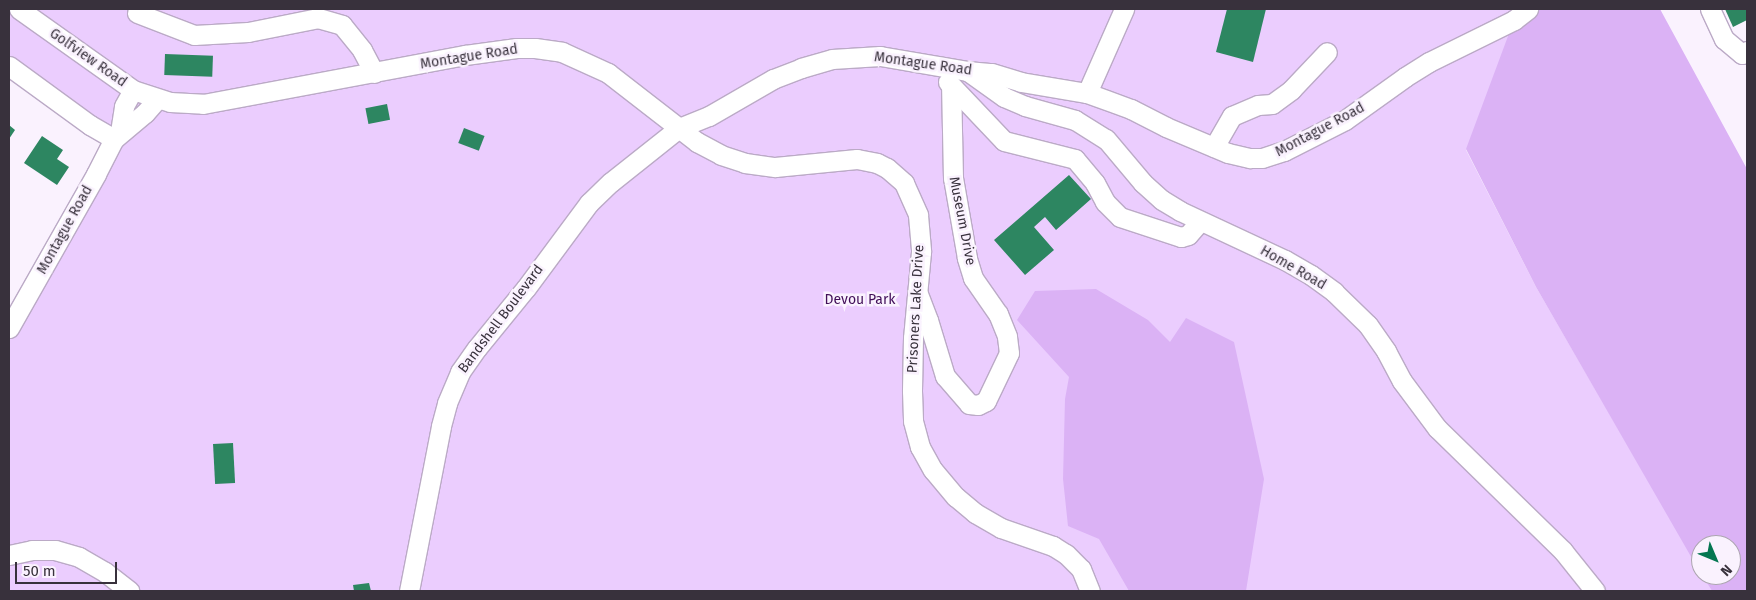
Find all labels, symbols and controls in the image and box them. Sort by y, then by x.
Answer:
street label: Golfview Road [46,25,130,91]
street label: Montague Road [419,41,519,73]
street label: Montague Road [873,49,973,79]
street label: Montague Road [1273,99,1367,161]
street label: Museum Drive [945,175,979,267]
street label: Montague Road [34,183,96,277]
street label: Home Road [1257,242,1329,294]
street label: Prisoners Lake Drive [904,244,928,374]
street label: Bandshell Boulevard [455,262,547,376]
park label: Devou Park [824,292,896,308]
north arrow [1691,535,1741,585]
scale bar [18,552,120,584]
text: N [1717,561,1736,580]
text: 50 m [23,562,56,580]

